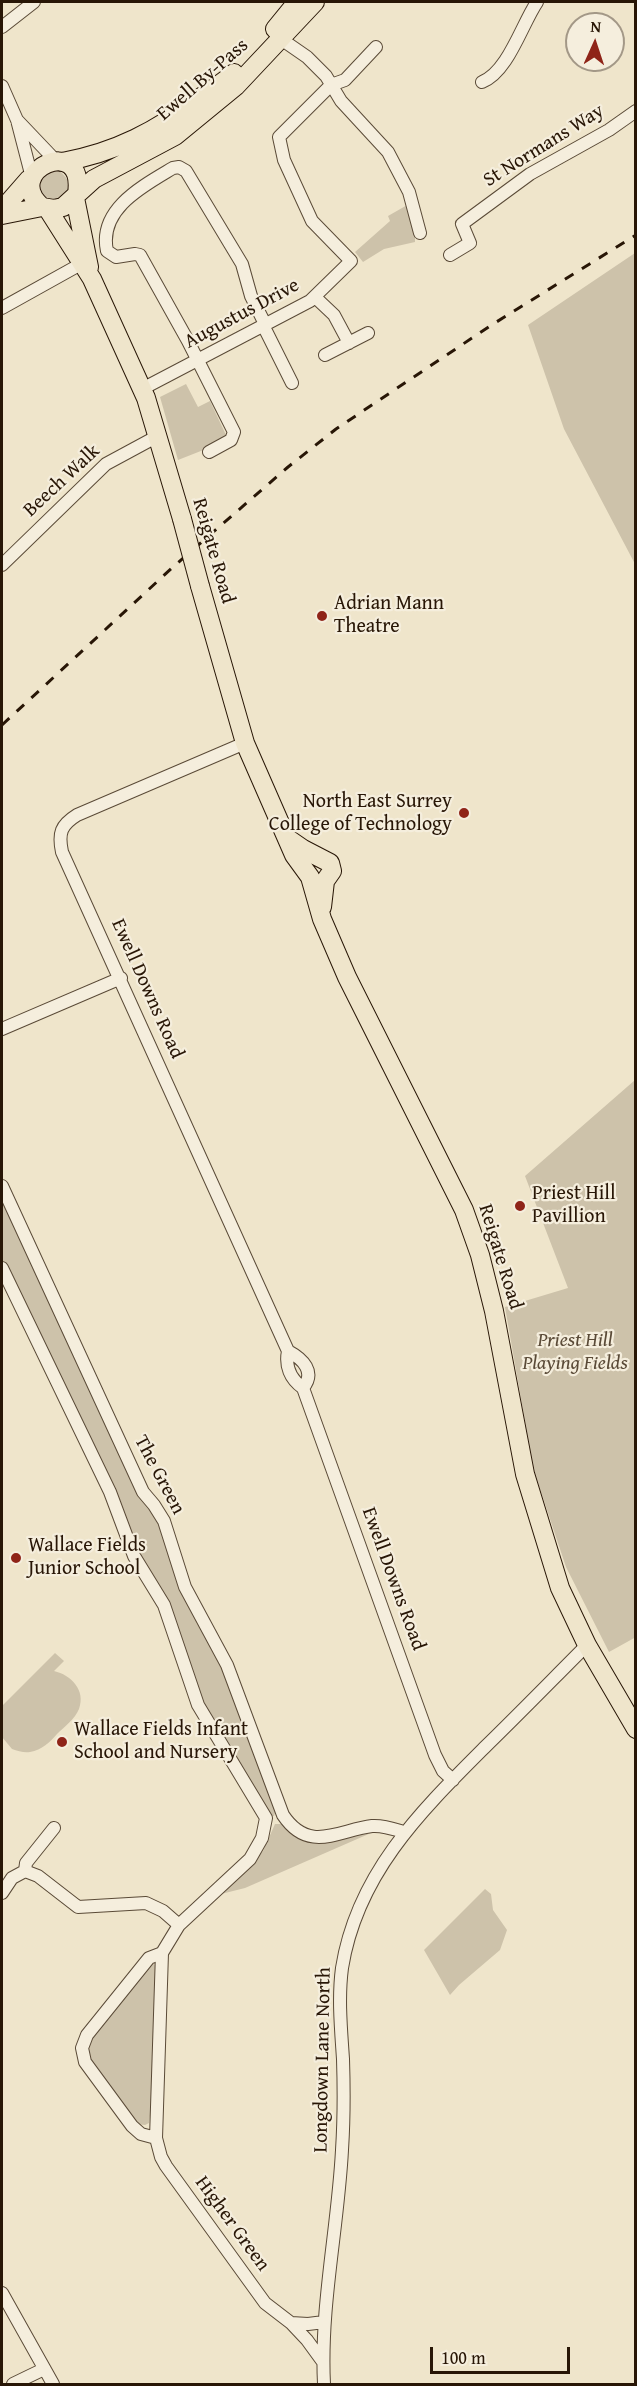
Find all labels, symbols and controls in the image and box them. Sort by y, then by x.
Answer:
north arrow [565,12,625,72]
text: N [590,14,602,38]
street label: Ewell By-Pass [152,34,254,126]
street label: St Normans Way [479,99,609,193]
street label: Augustus Drive [180,274,304,354]
street label: Beech Walk [19,440,105,522]
street label: Reigate Road [186,495,240,607]
place label: Adrian Mann Theatre [334,592,444,639]
marker: Adrian Mann Theatre [315,609,329,623]
place label: North East Surrey College of Technology [269,790,452,837]
marker: North East Surrey College of Technology [457,806,471,820]
street label: Ewell Downs Road [105,915,189,1063]
place label: Priest Hill Pavillion [532,1182,616,1229]
marker: Priest Hill Pavillion [513,1199,527,1213]
street label: Reigate Road [473,1202,527,1312]
park label: Priest Hill Playing Fields [522,1329,628,1376]
street label: The Green [128,1431,190,1519]
street label: Ewell Downs Road [356,1504,430,1654]
place label: Wallace Fields Junior School [28,1534,146,1581]
marker: Wallace Fields Junior School [9,1551,23,1565]
place label: Wallace Fields Infant School and Nursery [74,1718,248,1765]
marker: Wallace Fields Infant School and Nursery [55,1735,69,1749]
street label: Longdown Lane North [309,1967,337,2153]
street label: Higher Green [189,2172,275,2276]
scale bar [433,2335,572,2373]
text: 100 m [441,2344,486,2371]

